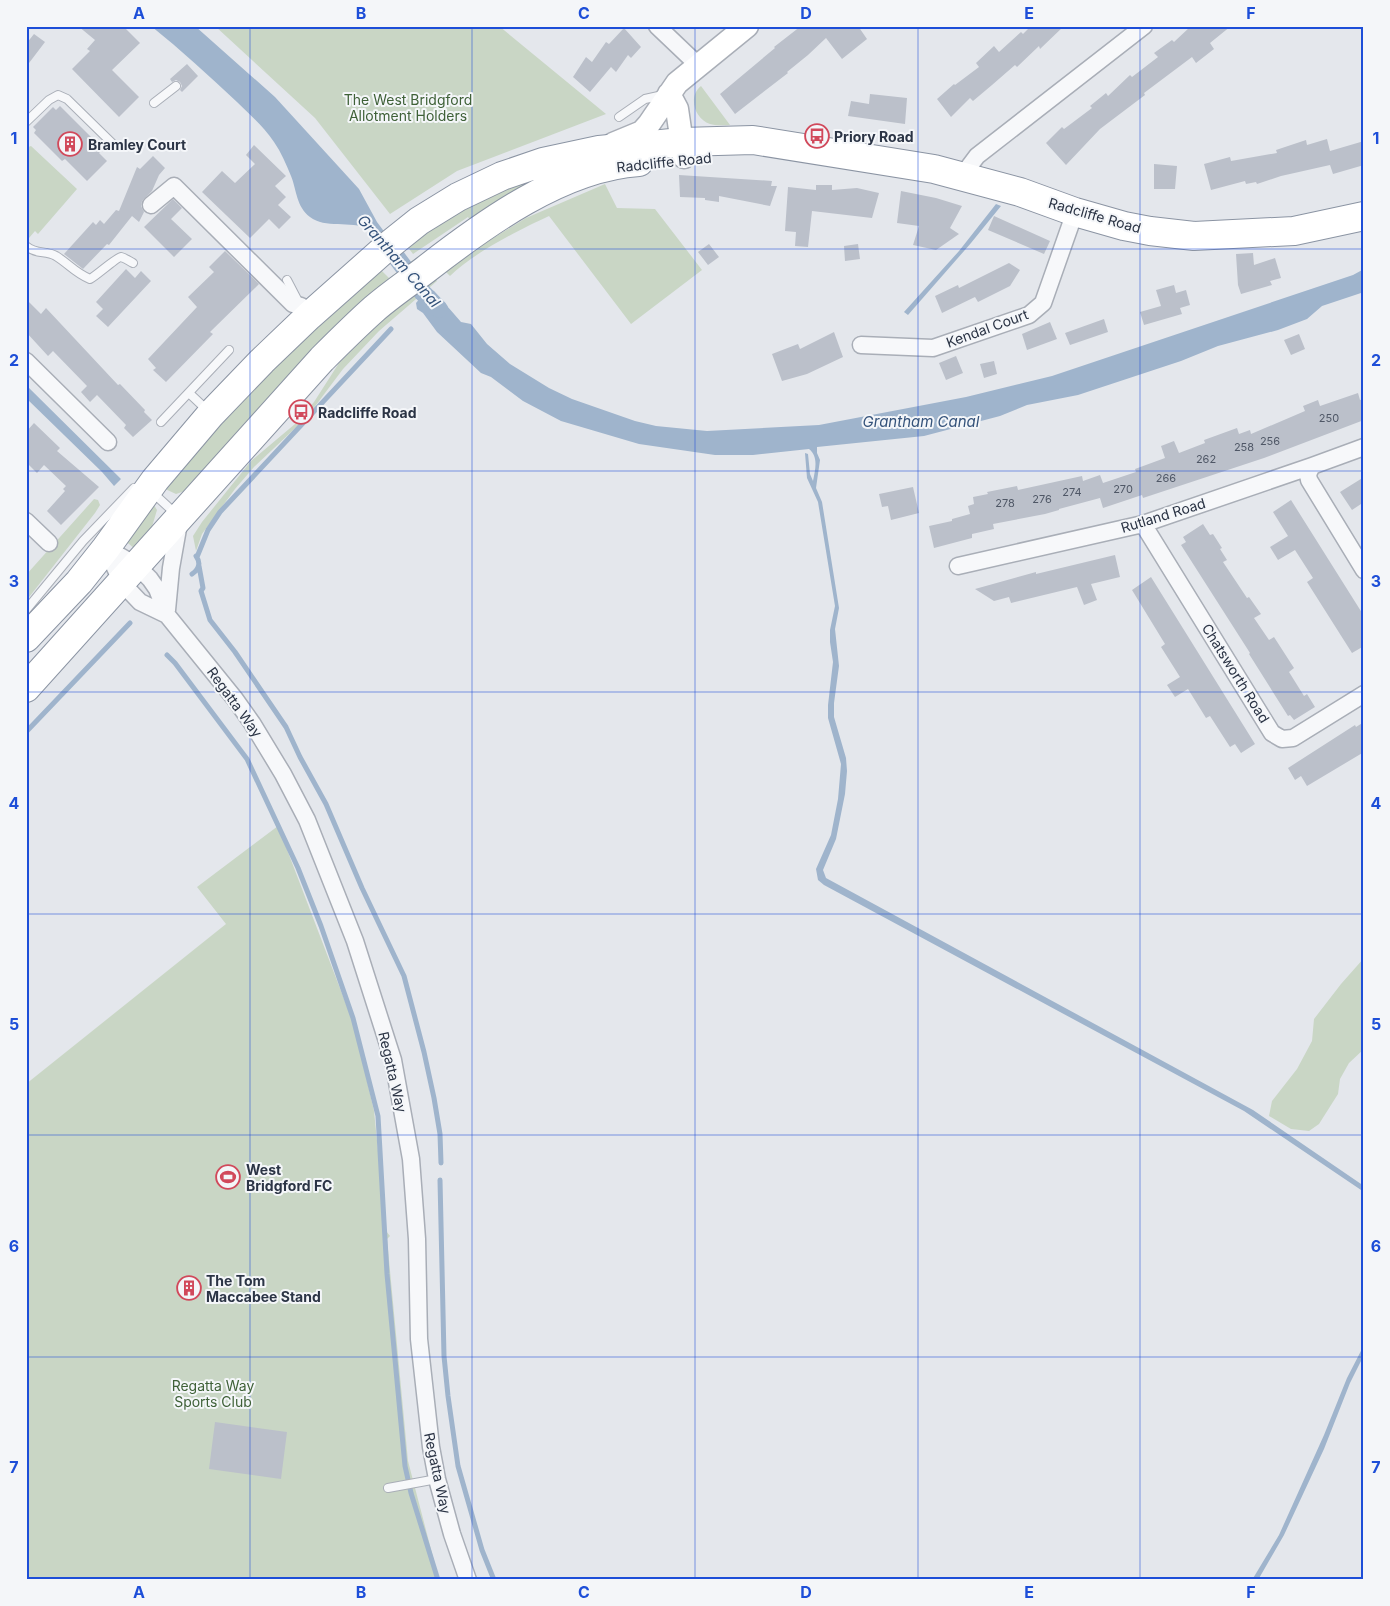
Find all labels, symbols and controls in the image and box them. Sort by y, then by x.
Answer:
text: A [133,3,145,23]
text: B [356,3,366,23]
text: C [578,3,590,23]
text: D [800,3,812,23]
text: E [1024,3,1034,23]
text: F [1246,3,1256,23]
park label: The West Bridgford Allotment Holders [344,91,472,124]
bus stop icon: Priory Road [804,123,830,149]
text: 1 [11,128,17,148]
place label: Priory Road [834,128,914,145]
text: 1 [1373,128,1379,148]
building icon: Bramley Court [57,131,83,157]
place label: Bramley Court [88,136,186,153]
street label: Radcliffe Road [616,149,712,175]
street label: Radcliffe Road [1047,194,1143,236]
water label: Grantham Canal [353,211,445,312]
street label: Kendal Court [944,305,1031,351]
text: 2 [9,350,19,370]
text: 2 [1371,350,1381,370]
bus stop icon: Radcliffe Road [288,399,314,425]
place label: Radcliffe Road [318,404,417,421]
house number: 250 [1319,411,1339,425]
water label: Grantham Canal [863,412,980,431]
house number: 256 [1260,434,1280,448]
house number: 258 [1234,440,1254,454]
house number: 262 [1196,452,1216,466]
house number: 266 [1156,471,1176,485]
house number: 270 [1113,482,1133,496]
house number: 274 [1062,485,1082,499]
house number: 276 [1032,492,1052,506]
street label: Rutland Road [1119,494,1207,536]
house number: 278 [995,496,1015,510]
text: 3 [9,571,19,591]
text: 3 [1371,571,1381,591]
street label: Chatsworth Road [1199,620,1273,726]
street label: Regatta Way [204,664,266,741]
text: 4 [9,793,20,813]
text: 4 [1371,793,1382,813]
text: 5 [9,1014,19,1034]
text: 5 [1371,1014,1381,1034]
street label: Regatta Way [375,1030,411,1114]
place label: West Bridgford FC [246,1161,332,1194]
sports icon: West Bridgford FC [215,1164,241,1190]
text: 6 [9,1236,19,1256]
text: 6 [1371,1236,1381,1256]
place label: The Tom Maccabee Stand [206,1272,321,1305]
building icon: The Tom Maccabee Stand [176,1275,202,1301]
park label: Regatta Way Sports Club [172,1377,254,1410]
street label: Regatta Way [421,1431,455,1515]
text: 7 [9,1457,19,1477]
text: 7 [1371,1457,1381,1477]
text: A [133,1582,145,1602]
text: B [356,1582,366,1602]
text: C [578,1582,590,1602]
text: D [800,1582,812,1602]
text: E [1024,1582,1034,1602]
text: F [1246,1582,1256,1602]

